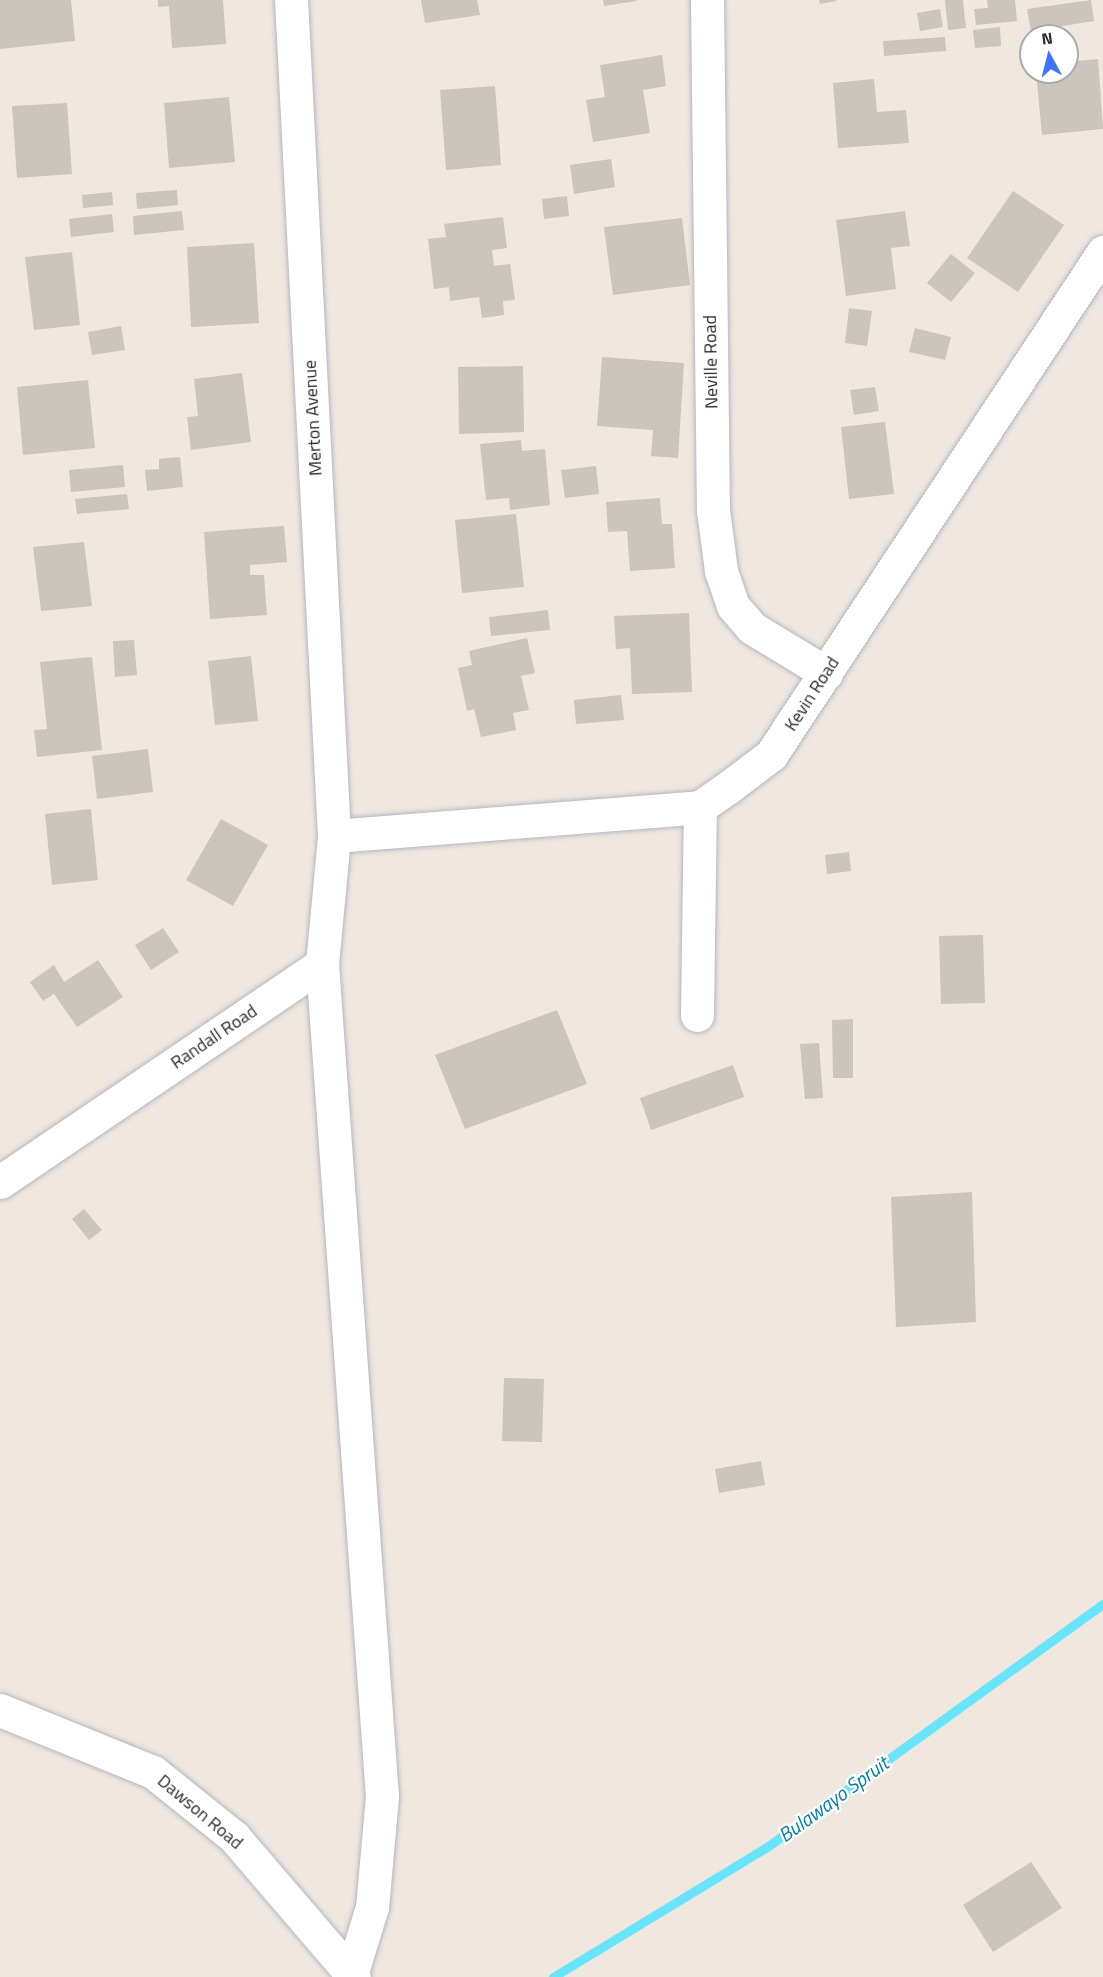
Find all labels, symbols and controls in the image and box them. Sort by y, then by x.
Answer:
north arrow [1019,24,1079,84]
text: N [1040,26,1054,51]
street label: Neville Road [699,315,723,409]
street label: Merton Avenue [299,359,327,477]
street label: Kevin Road [780,653,844,735]
street label: Randall Road [167,1000,261,1074]
water label: Bulawayo Spruit [773,1751,893,1847]
street label: Dawson Road [153,1770,247,1854]

